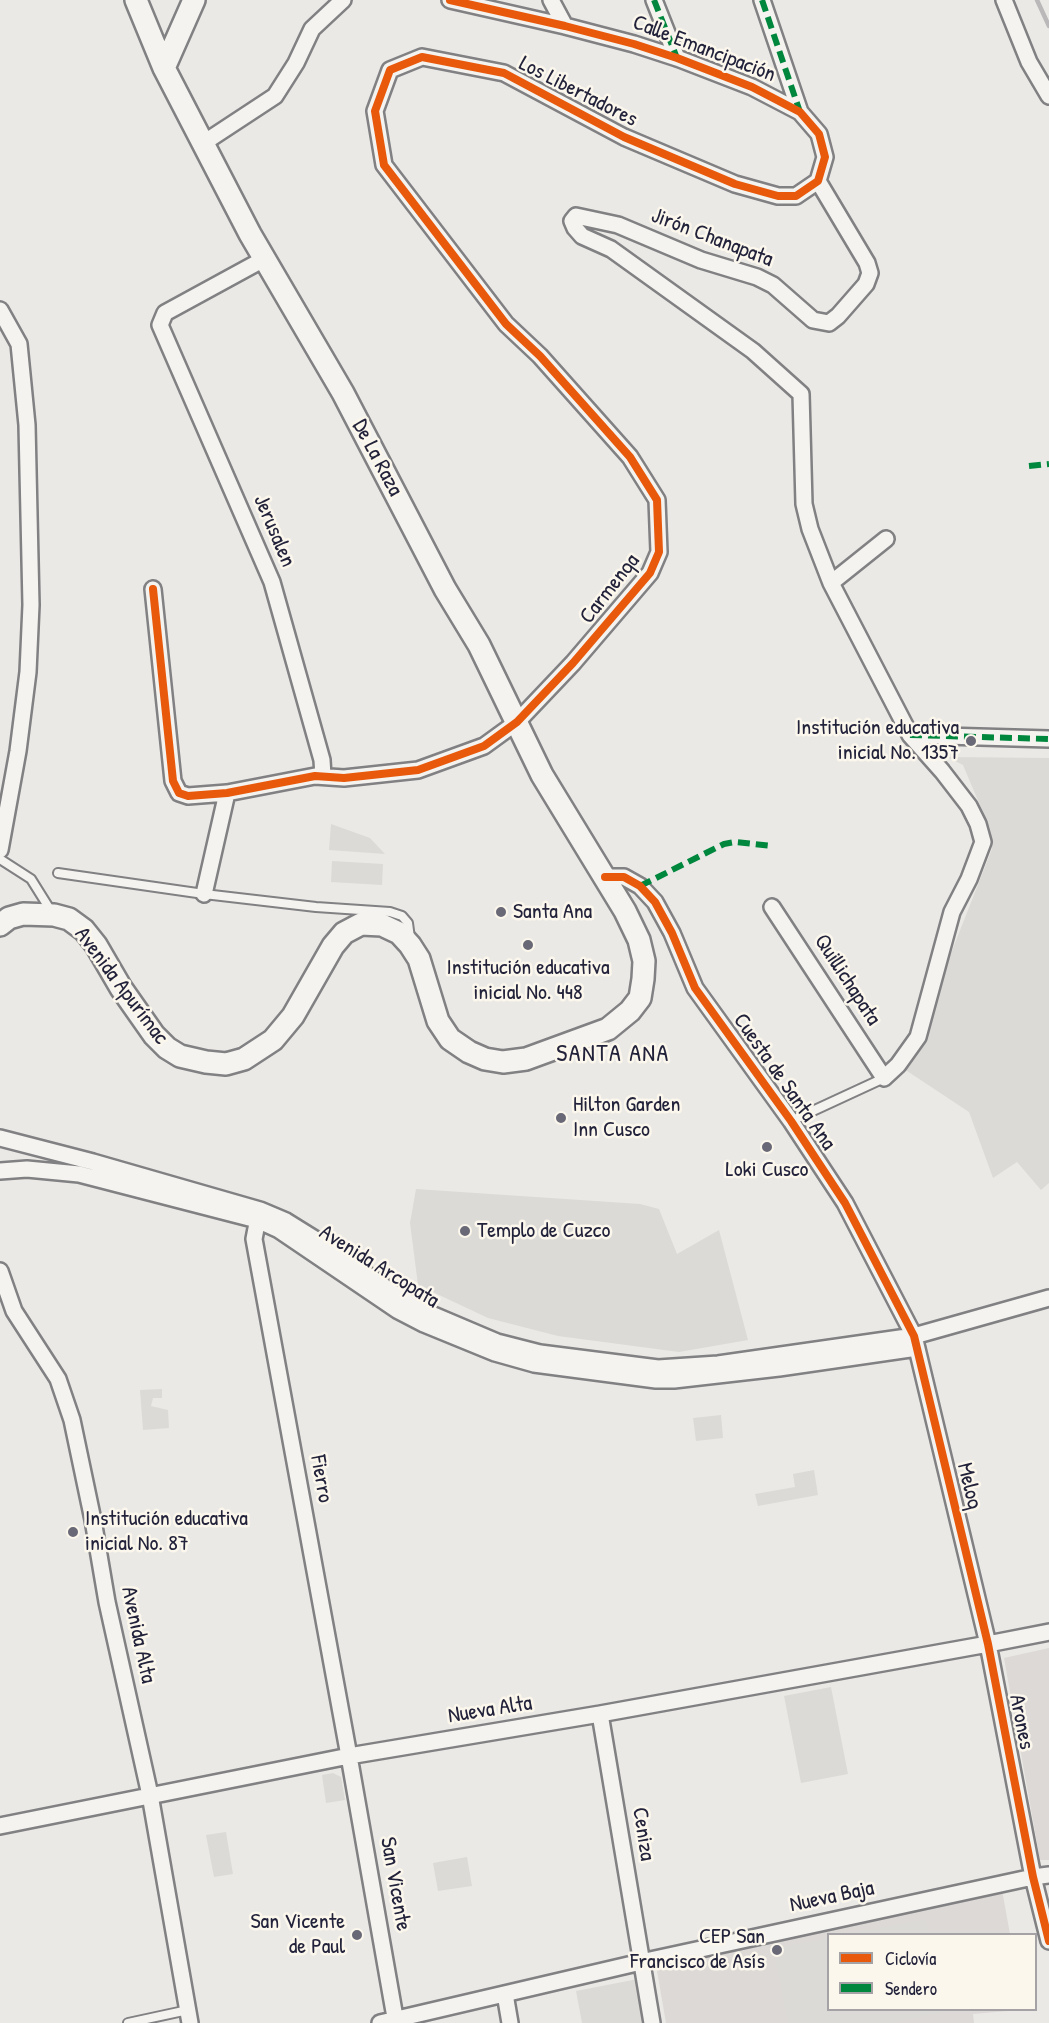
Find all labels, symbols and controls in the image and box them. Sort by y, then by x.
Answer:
street label: Calle Emancipación [629,10,779,88]
street label: Los Libertadores [514,51,642,133]
street label: Jirón Chanapata [647,203,777,273]
street label: De La Raza [346,415,408,501]
street label: Jerusalen [247,491,301,571]
street label: Carmenqa [574,549,646,629]
place label: Institución educativa inicial No. 1357 [796,715,959,766]
marker: Institución educativa inicial No. 1357 [964,734,978,748]
place label: Santa Ana [513,899,592,925]
marker: Santa Ana [494,905,508,919]
street label: Avenida Apurímac [68,922,174,1050]
street label: Quillichapata [808,930,886,1030]
marker: Institución educativa inicial No. 448 [521,938,535,952]
place label: Institución educativa inicial No. 448 [447,955,609,1006]
street label: Cuesta de Santa Ana [727,1009,841,1155]
district label: SANTA ANA [556,1041,670,1069]
place label: Hilton Garden Inn Cusco [573,1092,680,1144]
marker: Hilton Garden Inn Cusco [554,1111,568,1125]
marker: Loki Cusco [760,1140,774,1154]
place label: Loki Cusco [726,1157,808,1183]
place label: Templo de Cuzco [477,1218,610,1244]
street label: Avenida Arcopata [314,1220,444,1314]
marker: Templo de Cuzco [458,1224,472,1238]
street label: Fierro [304,1453,338,1505]
street label: Meloq [951,1460,987,1512]
place label: Institución educativa inicial No. 87 [85,1506,248,1558]
marker: Institución educativa inicial No. 87 [66,1525,80,1539]
street label: Avenida Alta [115,1584,161,1686]
street label: Nueva Alta [446,1690,534,1730]
street label: Arones [1003,1692,1039,1752]
street label: Ceniza [626,1805,660,1863]
street label: San Vicente [374,1835,416,1933]
street label: Nueva Baja [788,1875,876,1919]
place label: San Vicente de Paul [250,1909,345,1960]
place label: CEP San Francisco de Asís [630,1924,765,1976]
marker: San Vicente de Paul [350,1928,364,1942]
legend [827,1933,1037,2011]
marker: CEP San Francisco de Asís [770,1943,784,1957]
text: Ciclovía [885,1946,936,1971]
text: Sendero [885,1976,937,2001]

